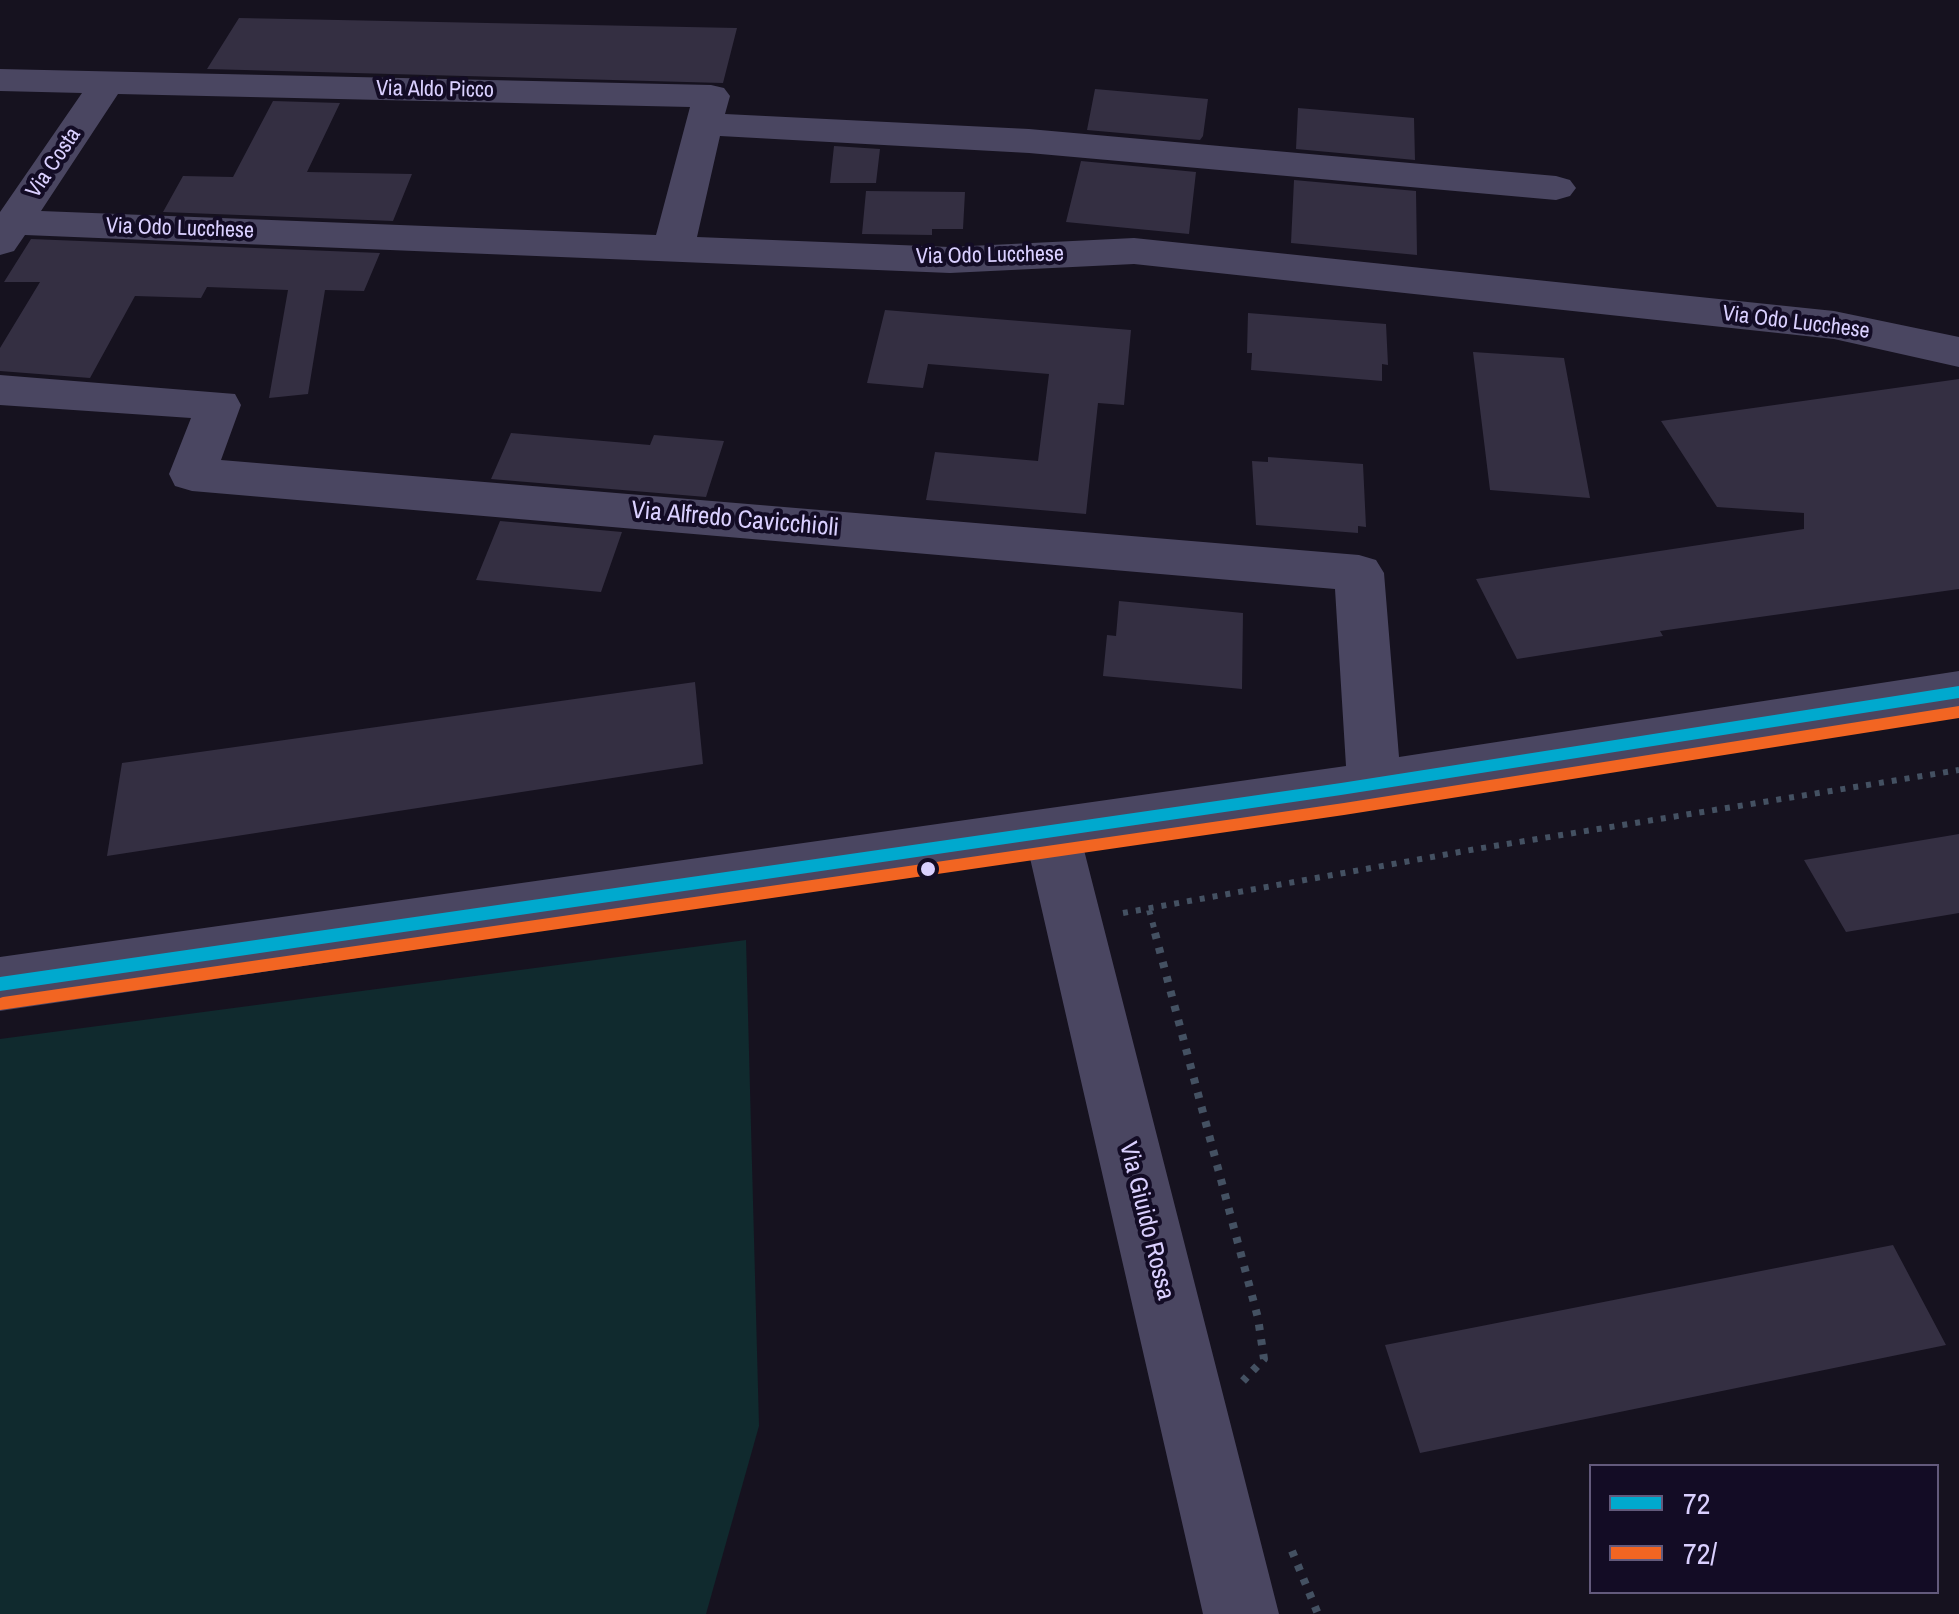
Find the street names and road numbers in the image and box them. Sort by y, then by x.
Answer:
street label: Via Aldo Picco [376,76,494,104]
street label: Via Costa [21,123,87,203]
street label: Via Odo Lucchese [106,213,254,245]
street label: Via Odo Lucchese [916,242,1064,270]
street label: Via Odo Lucchese [1721,301,1871,345]
street label: Via Alfredo Cavicchioli [630,496,840,544]
street label: Via Giuido Rossa [1112,1139,1180,1303]

